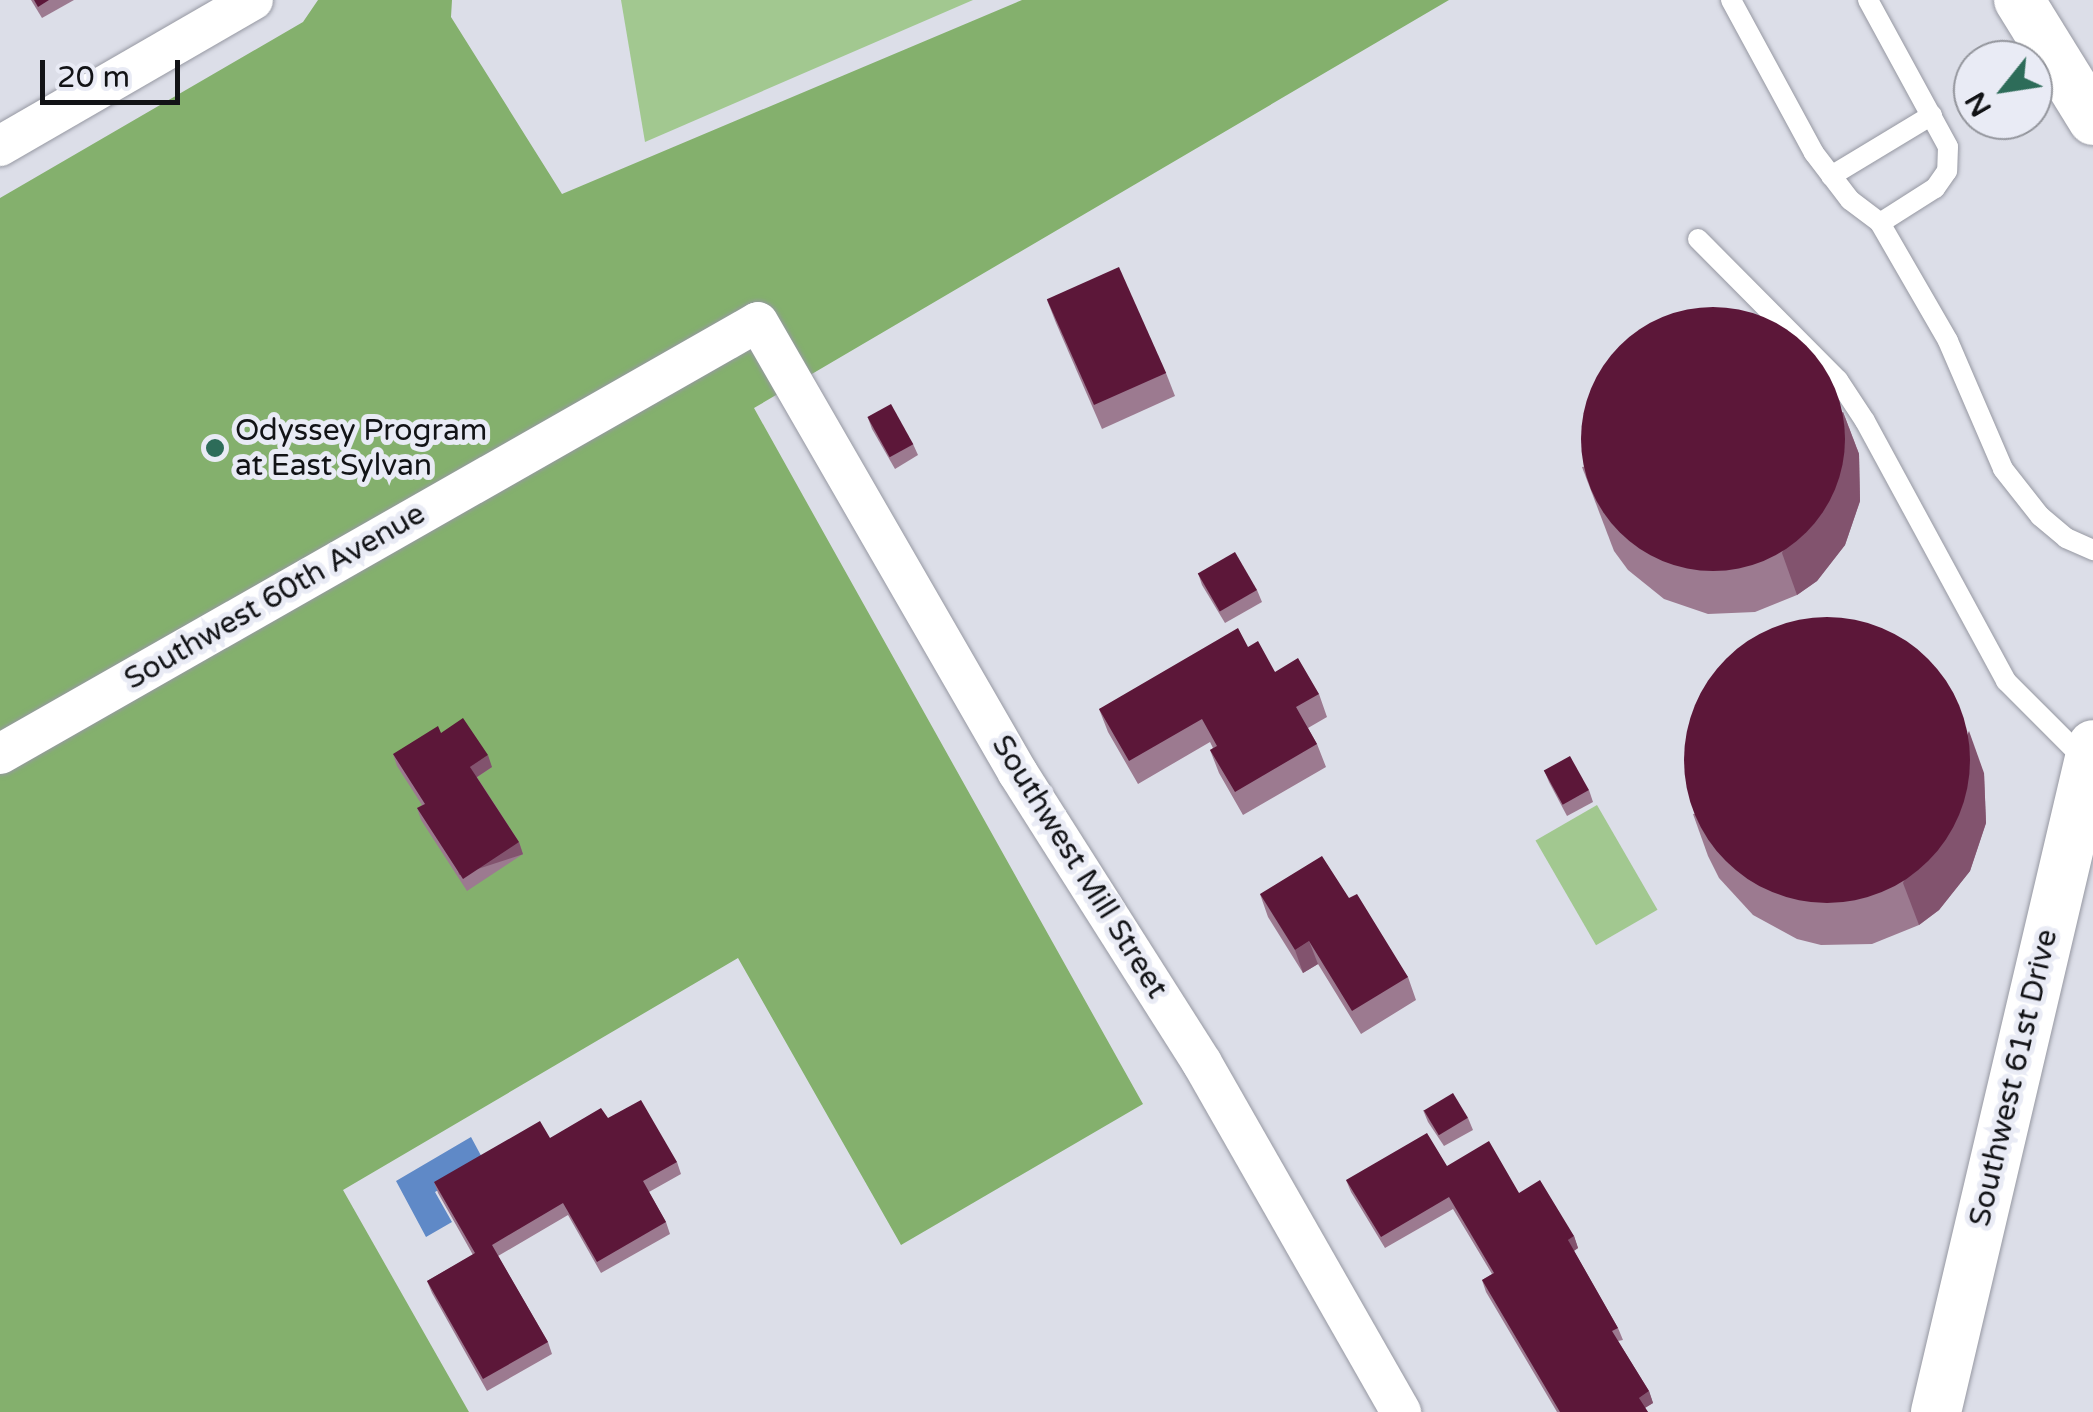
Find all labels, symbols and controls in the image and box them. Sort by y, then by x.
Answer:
scale bar [45,40,185,102]
north arrow [1953,40,2053,140]
text: 20 m [57,59,130,96]
text: N [1958,86,1999,122]
place label: Odyssey Program at East Sylvan [235,413,487,484]
marker: Odyssey Program at East Sylvan [204,437,226,459]
street label: Southwest 60th Avenue [118,496,432,698]
street label: Southwest Mill Street [983,729,1175,1005]
street label: Southwest 61st Drive [1962,926,2066,1230]

